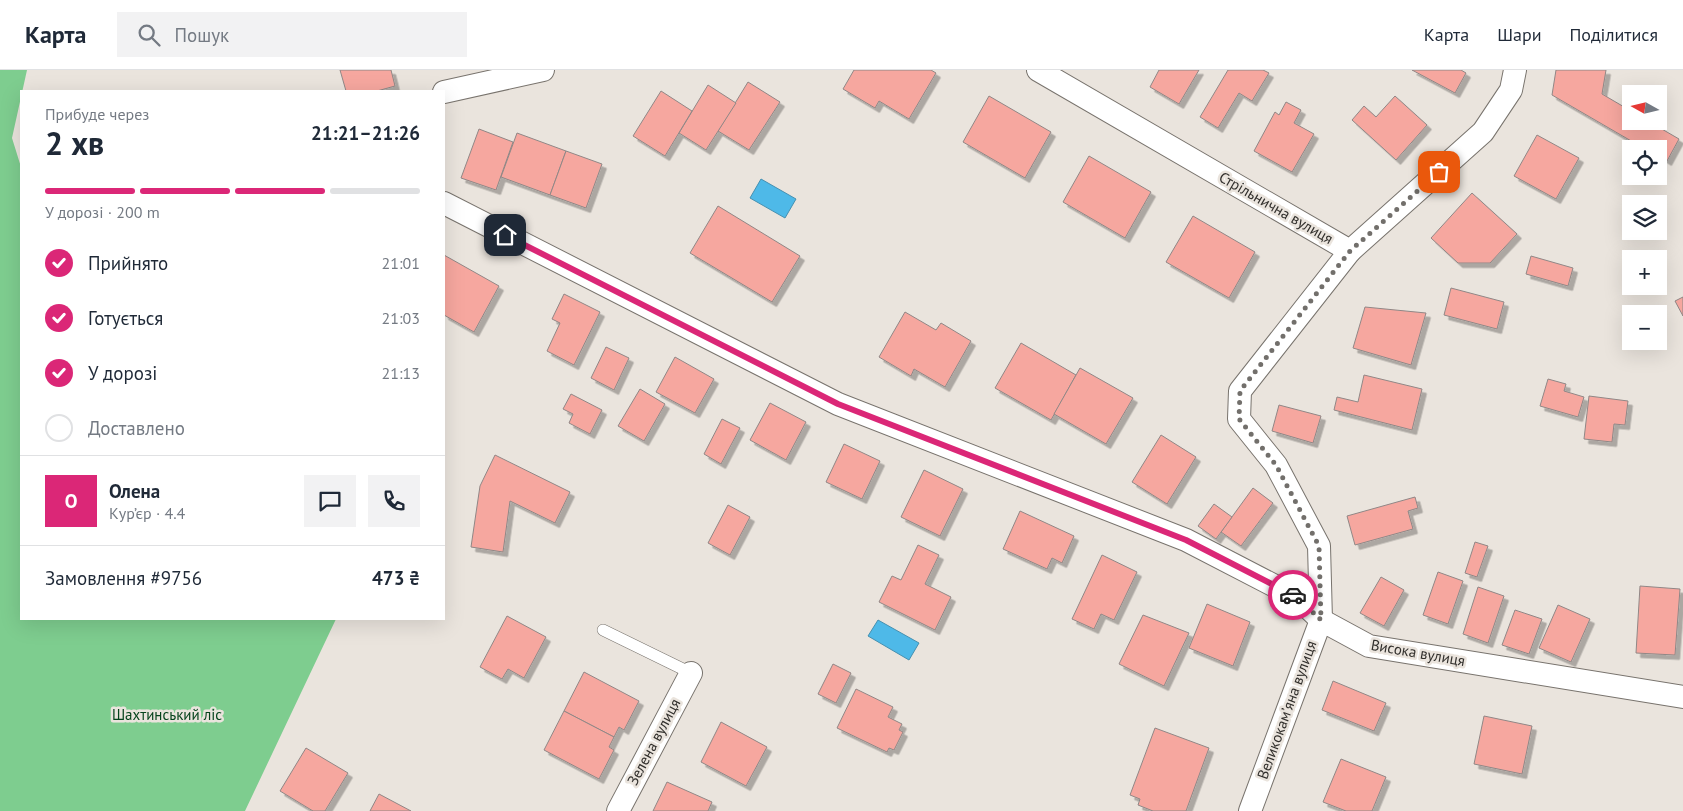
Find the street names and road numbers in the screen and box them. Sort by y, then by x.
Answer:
street label: Стрільнична вулиця [1216,167,1337,248]
street label: Висока вулиця [1369,635,1467,670]
street label: Великокамʼяна вулиця [1253,638,1320,782]
street label: Зелена вулиця [623,695,684,788]

